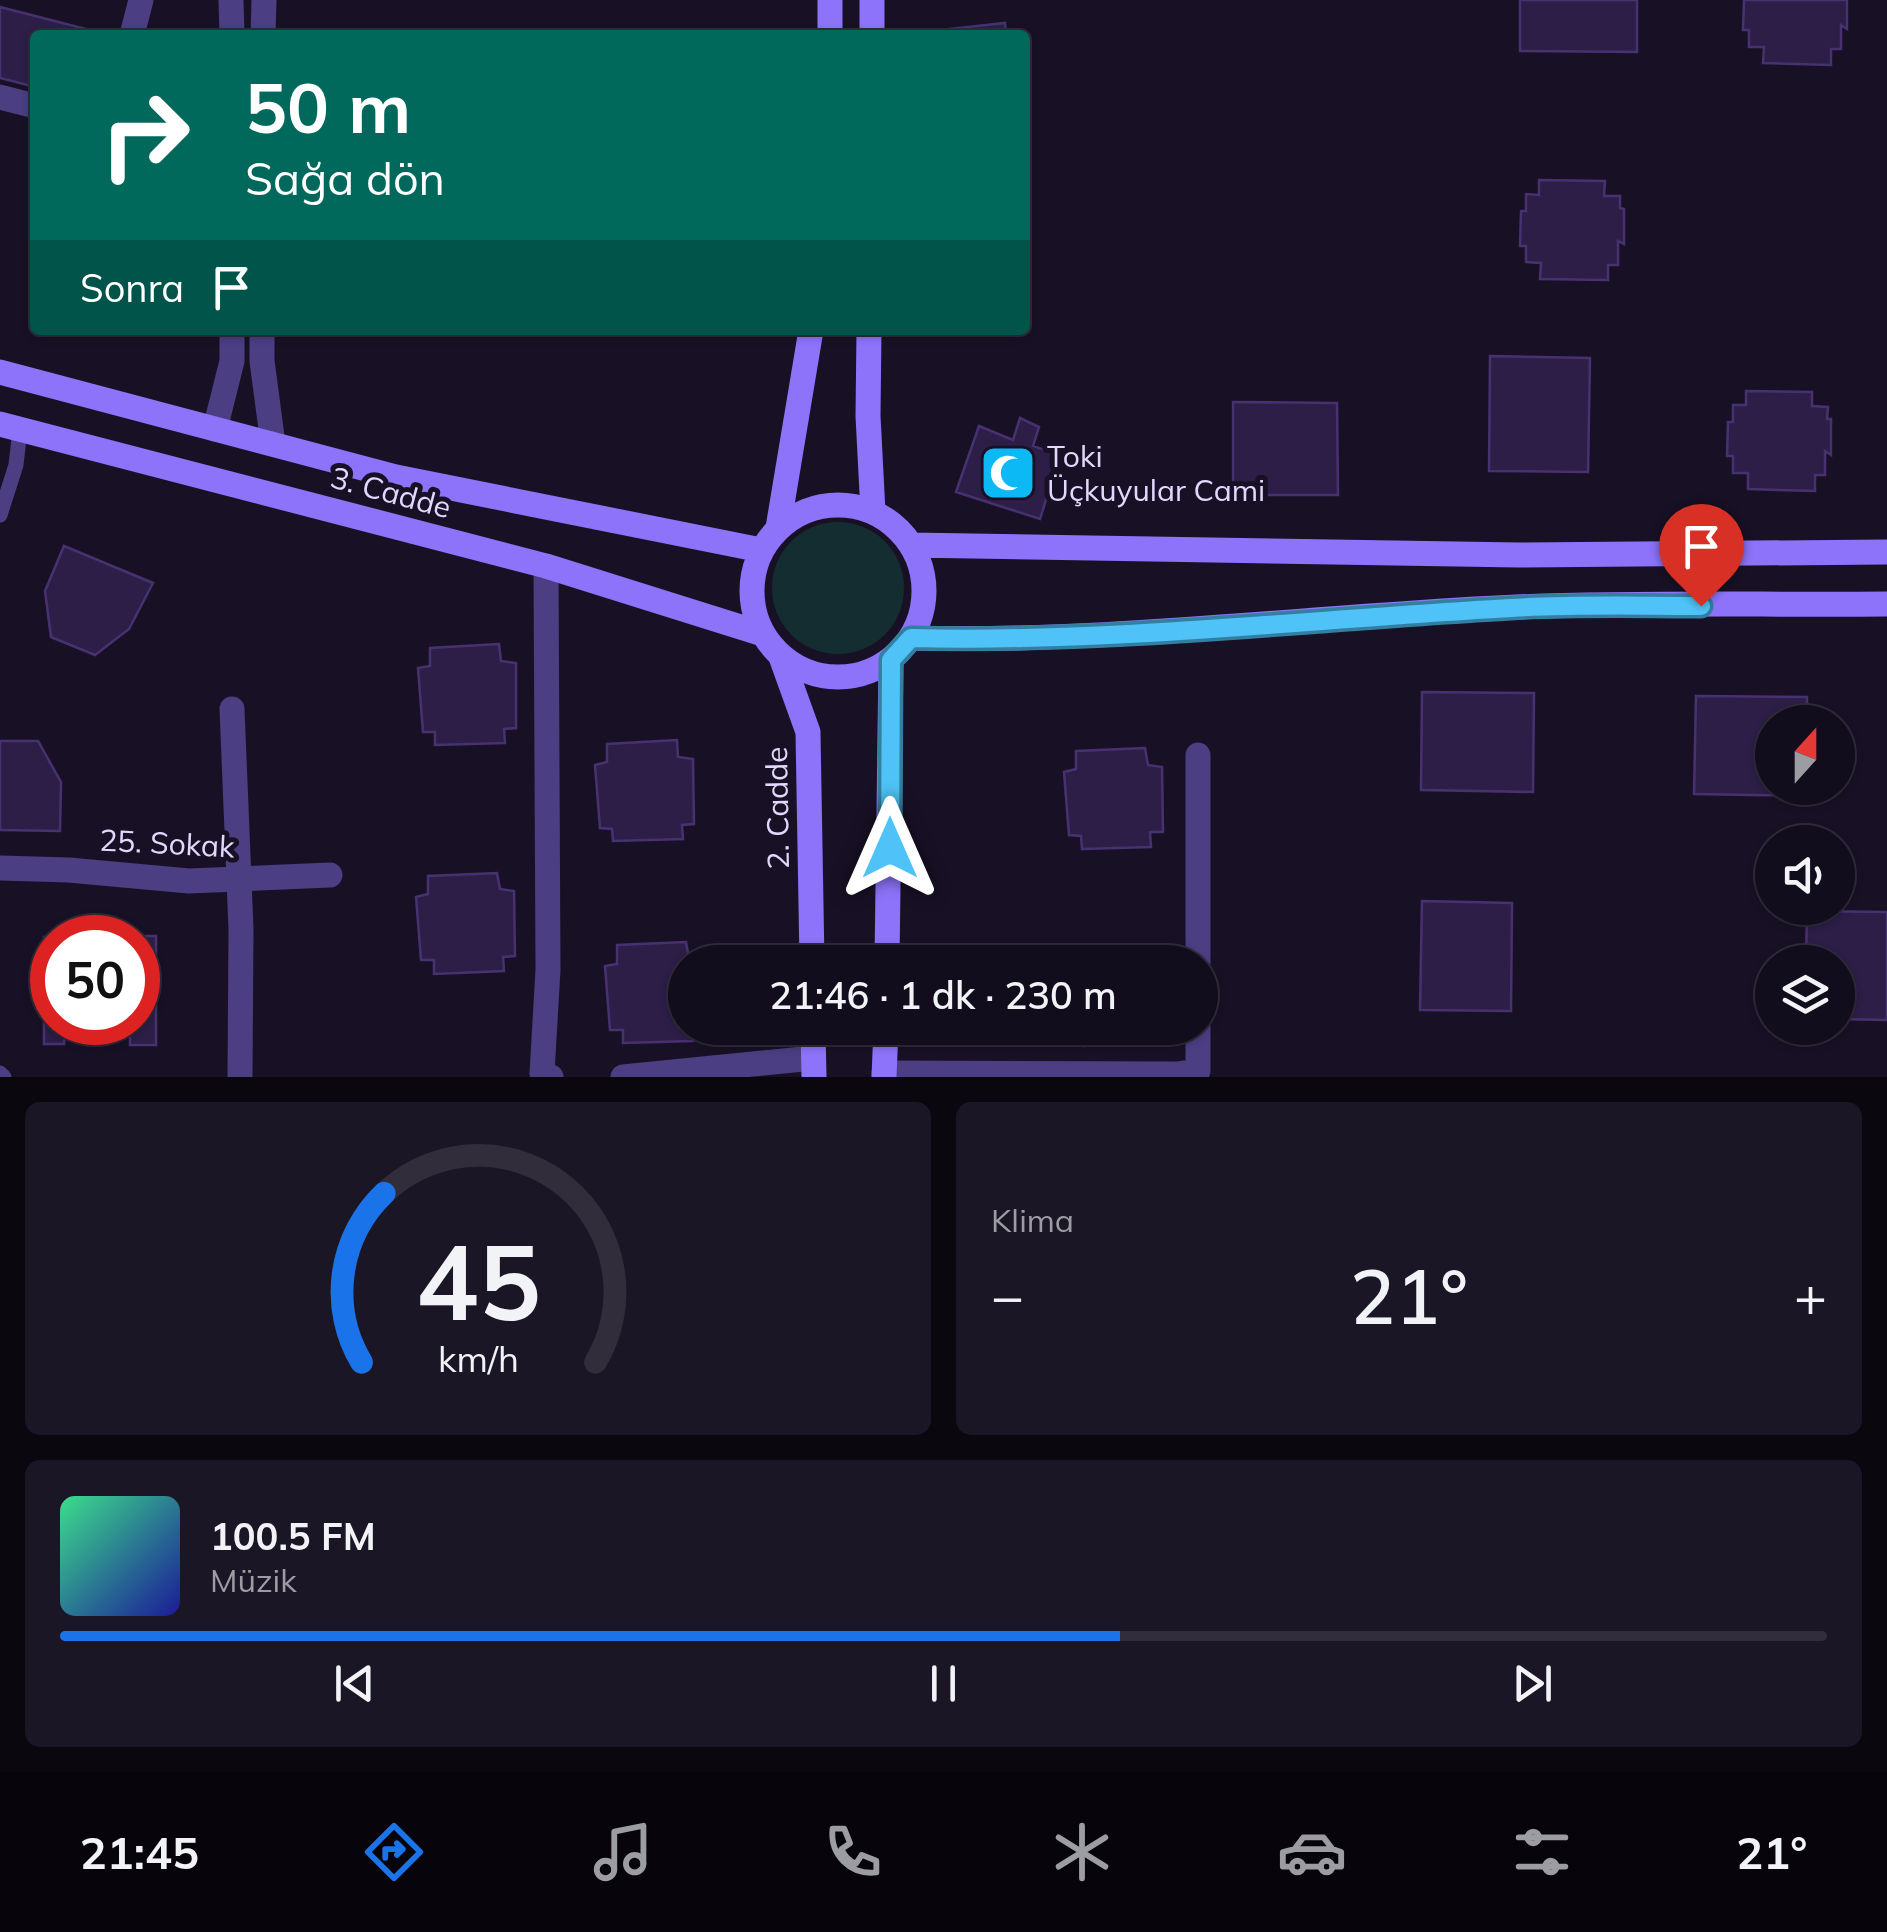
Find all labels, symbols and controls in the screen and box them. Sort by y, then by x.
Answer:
text: 50 m [245,63,411,151]
icon: right [80,70,210,200]
text: Sağa dön [245,150,445,206]
icon: arrive [204,260,259,315]
text: Sonra [80,264,184,312]
place label: Toki Üçkuyular Cami [1047,437,1265,509]
mosque icon: Toki Üçkuyular Cami [978,443,1038,503]
street label: 3. Cadde [327,458,455,526]
pin [1659,504,1744,607]
icon: arrive [1674,519,1729,574]
north arrow [1755,705,1855,805]
map controls [1755,705,1855,1045]
street label: 2. Cadde [757,746,797,870]
position arrow [838,796,942,900]
street label: 25. Sokak [98,820,236,866]
button: sound [1755,825,1855,925]
speed limit sign: 50 [30,915,160,1045]
button: layers [1755,945,1855,1045]
text: 21:46 · 1 dk · 230 m [769,971,1117,1019]
text: Klima [991,1200,1074,1240]
text: 45 [416,1215,540,1346]
text: 21° [1350,1249,1468,1343]
text: − [991,1261,1024,1330]
text: + [1794,1261,1827,1330]
text: km/h [438,1336,518,1381]
text: 100.5 FM [210,1512,376,1560]
text: Müzik [210,1560,297,1600]
icon: previous [327,1656,382,1711]
icon: pause [916,1656,971,1711]
icon: next [1505,1656,1560,1711]
icon: directions [359,1817,429,1887]
icon: music [588,1817,658,1887]
icon: phone [818,1817,888,1887]
icon: climate [1047,1817,1117,1887]
icon: car [1277,1817,1347,1887]
icon: filters [1507,1817,1577,1887]
text: 21:45 [80,1824,199,1880]
text: 21° [1736,1824,1807,1880]

